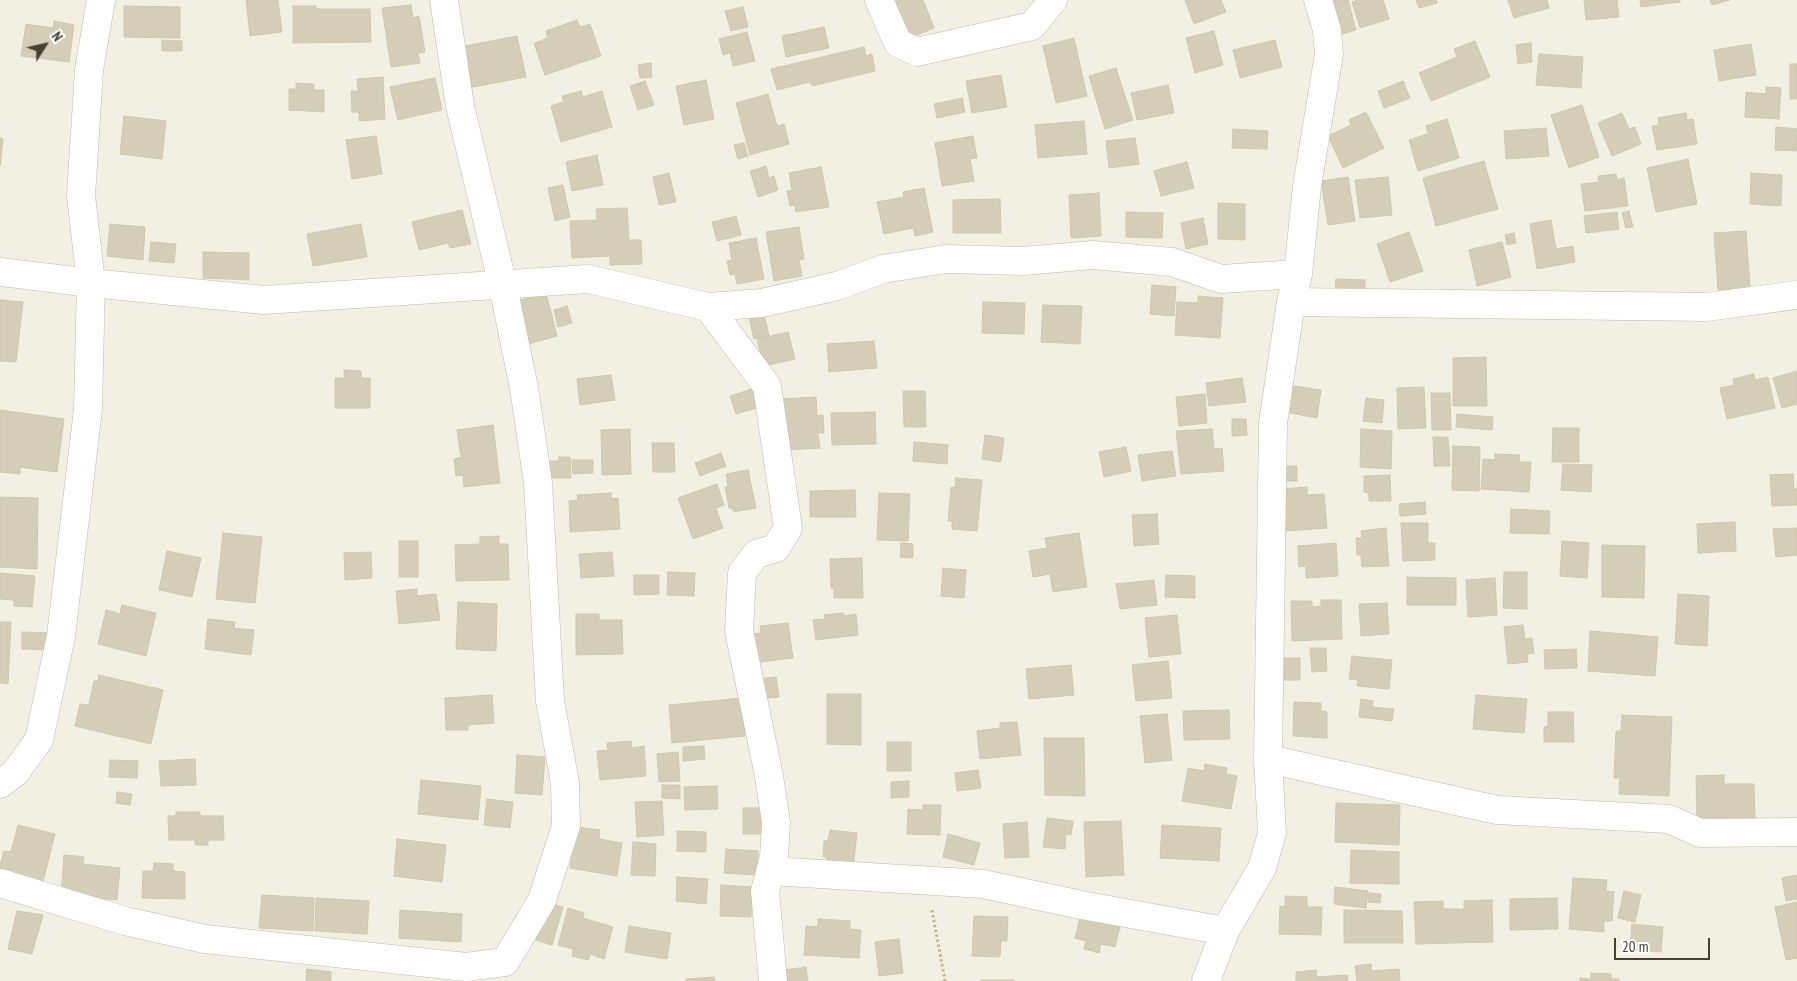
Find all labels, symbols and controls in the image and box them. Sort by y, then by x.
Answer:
north arrow [20,20,70,70]
text: N [48,28,67,45]
scale bar [1617,928,1713,960]
text: 20 m [1622,937,1648,956]

